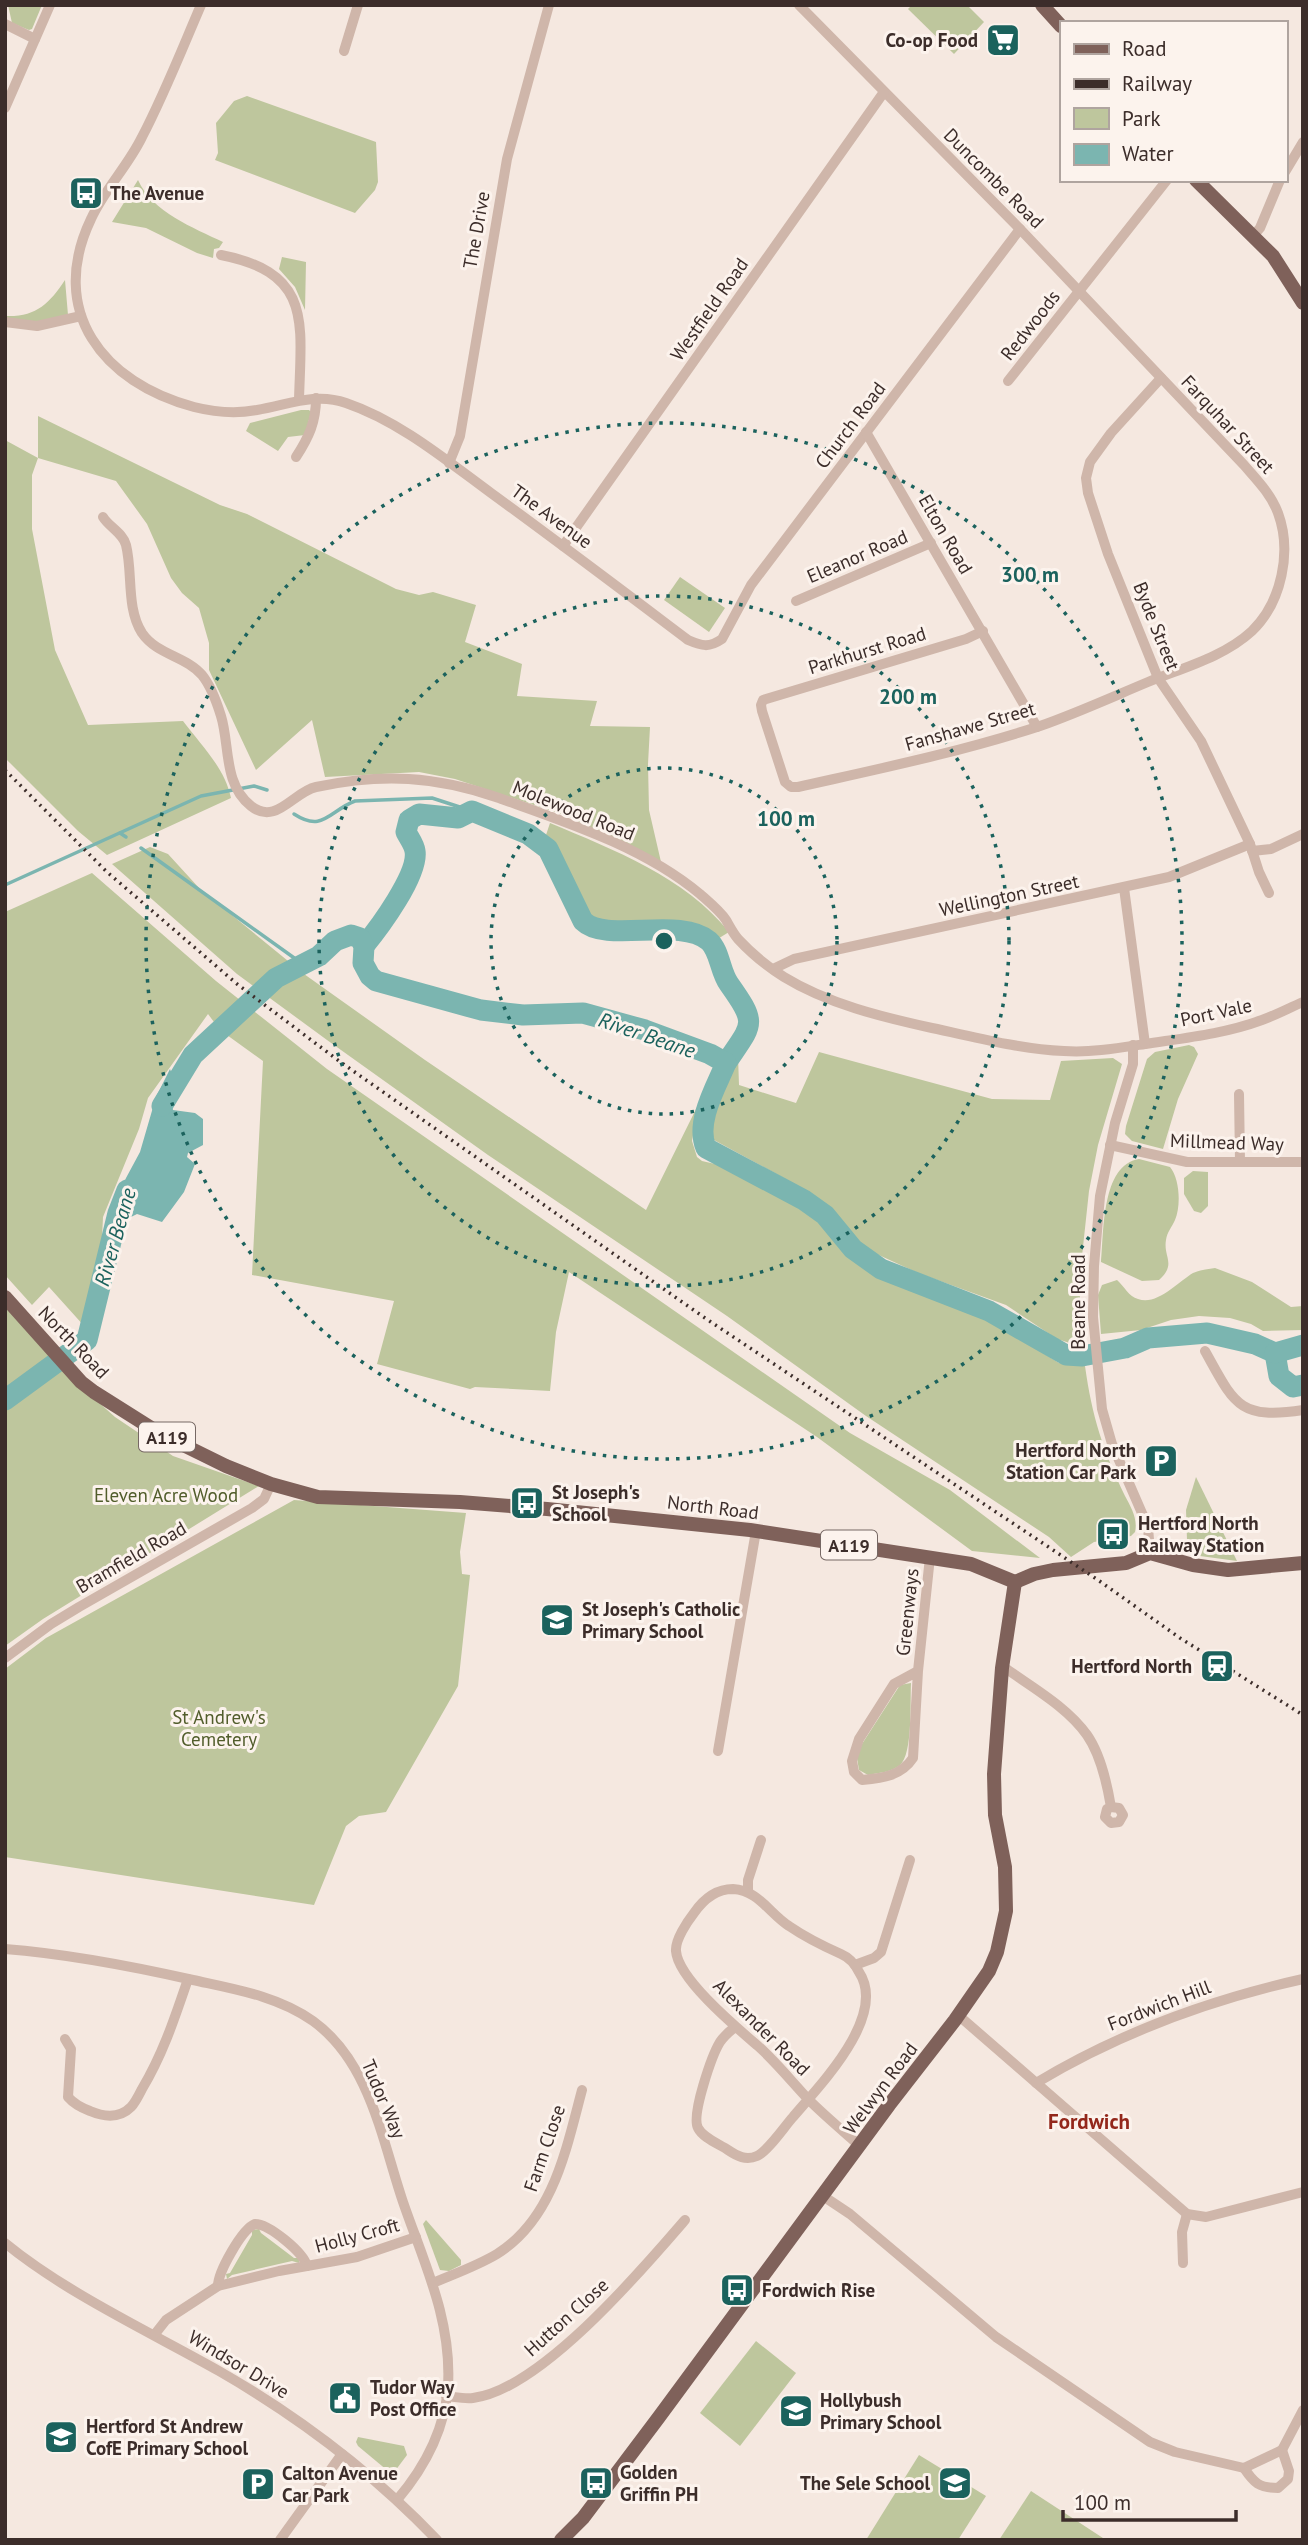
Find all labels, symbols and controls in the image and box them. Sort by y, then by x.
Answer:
supermarket icon: Co-op Food [984,21,1022,59]
legend [1060,21,1287,182]
place label: Co-op Food [885,28,978,52]
text: Road [1122,35,1166,62]
text: Railway [1122,70,1192,97]
text: Park [1122,105,1161,132]
street label: Duncombe Road [939,123,1049,233]
text: Water [1122,140,1174,167]
bus stop icon: The Avenue [67,174,105,212]
place label: The Avenue [110,181,204,205]
street label: The Drive [457,189,495,271]
street label: Westfield Road [665,253,753,365]
street label: Redwoods [995,285,1065,365]
street label: Farquhar Street [1176,370,1280,479]
street label: Church Road [810,377,890,473]
street label: The Avenue [507,479,597,553]
street label: Elton Road [914,490,978,578]
street label: Eleanor Road [803,524,911,588]
text: 300 m [1001,561,1059,588]
street label: Byde Street [1128,578,1186,674]
street label: Parkhurst Road [805,621,929,679]
text: 200 m [879,683,937,710]
street label: Fanshawe Street [902,696,1038,756]
street label: Molewood Road [509,775,639,845]
text: 100 m [757,805,815,832]
street label: Wellington Street [937,868,1081,921]
centre of rings [652,929,676,953]
street label: Port Vale [1178,993,1254,1031]
water label: River Beane [595,1006,699,1064]
street label: Millmead Way [1170,1128,1284,1156]
water label: River Beane [88,1185,142,1289]
street label: Beane Road [1066,1254,1090,1350]
street label: North Road [33,1301,115,1383]
road number: A119 [139,1422,195,1452]
place label: Hertford North Station Car Park [1006,1438,1137,1484]
parking icon: Hertford North Station Car Park [1142,1442,1180,1480]
place label: St Joseph's School [552,1480,640,1526]
park label: Eleven Acre Wood [94,1483,238,1507]
bus stop icon: St Joseph's School [508,1484,546,1522]
street label: North Road [666,1489,760,1525]
place label: Hertford North Railway Station [1138,1511,1264,1557]
bus stop icon: Hertford North Railway Station [1094,1515,1132,1553]
street label: Bramfield Road [72,1516,190,1598]
road number: A119 [821,1530,877,1560]
street label: Greenways [890,1567,924,1657]
place label: St Joseph's Catholic Primary School [582,1597,740,1643]
school or university icon: St Joseph's Catholic Primary School [538,1601,576,1639]
station icon: Hertford North [1198,1647,1236,1685]
place label: Hertford North [1071,1654,1192,1678]
park label: St Andrew's Cemetery [172,1705,266,1751]
street label: Alexander Road [709,1974,815,2080]
street label: Fordwich Hill [1104,1974,1214,2036]
street label: Welwyn Road [838,2037,922,2139]
street label: Tudor Way [357,2056,411,2142]
street label: Farm Close [518,2101,570,2195]
district label: Fordwich [1048,2108,1130,2135]
street label: Holly Croft [312,2212,402,2258]
bus stop icon: Fordwich Rise [718,2271,756,2309]
street label: Hutton Close [519,2273,613,2361]
place label: Fordwich Rise [762,2278,875,2302]
street label: Windsor Drive [184,2324,294,2404]
place label: Tudor Way Post Office [370,2375,457,2421]
public building icon: Tudor Way Post Office [326,2379,364,2417]
place label: Hollybush Primary School [820,2388,942,2434]
school or university icon: Hollybush Primary School [777,2392,815,2430]
place label: Hertford St Andrew CofE Primary School [86,2414,248,2460]
school or university icon: Hertford St Andrew CofE Primary School [42,2418,80,2456]
place label: Golden Griffin PH [620,2460,698,2506]
place label: Calton Avenue Car Park [282,2461,398,2507]
bus stop icon: Golden Griffin PH [577,2464,615,2502]
school or university icon: The Sele School [936,2464,974,2502]
parking icon: Calton Avenue Car Park [239,2465,277,2503]
place label: The Sele School [800,2471,930,2495]
scale bar [1063,2478,1236,2522]
text: 100 m [1074,2489,1131,2516]

